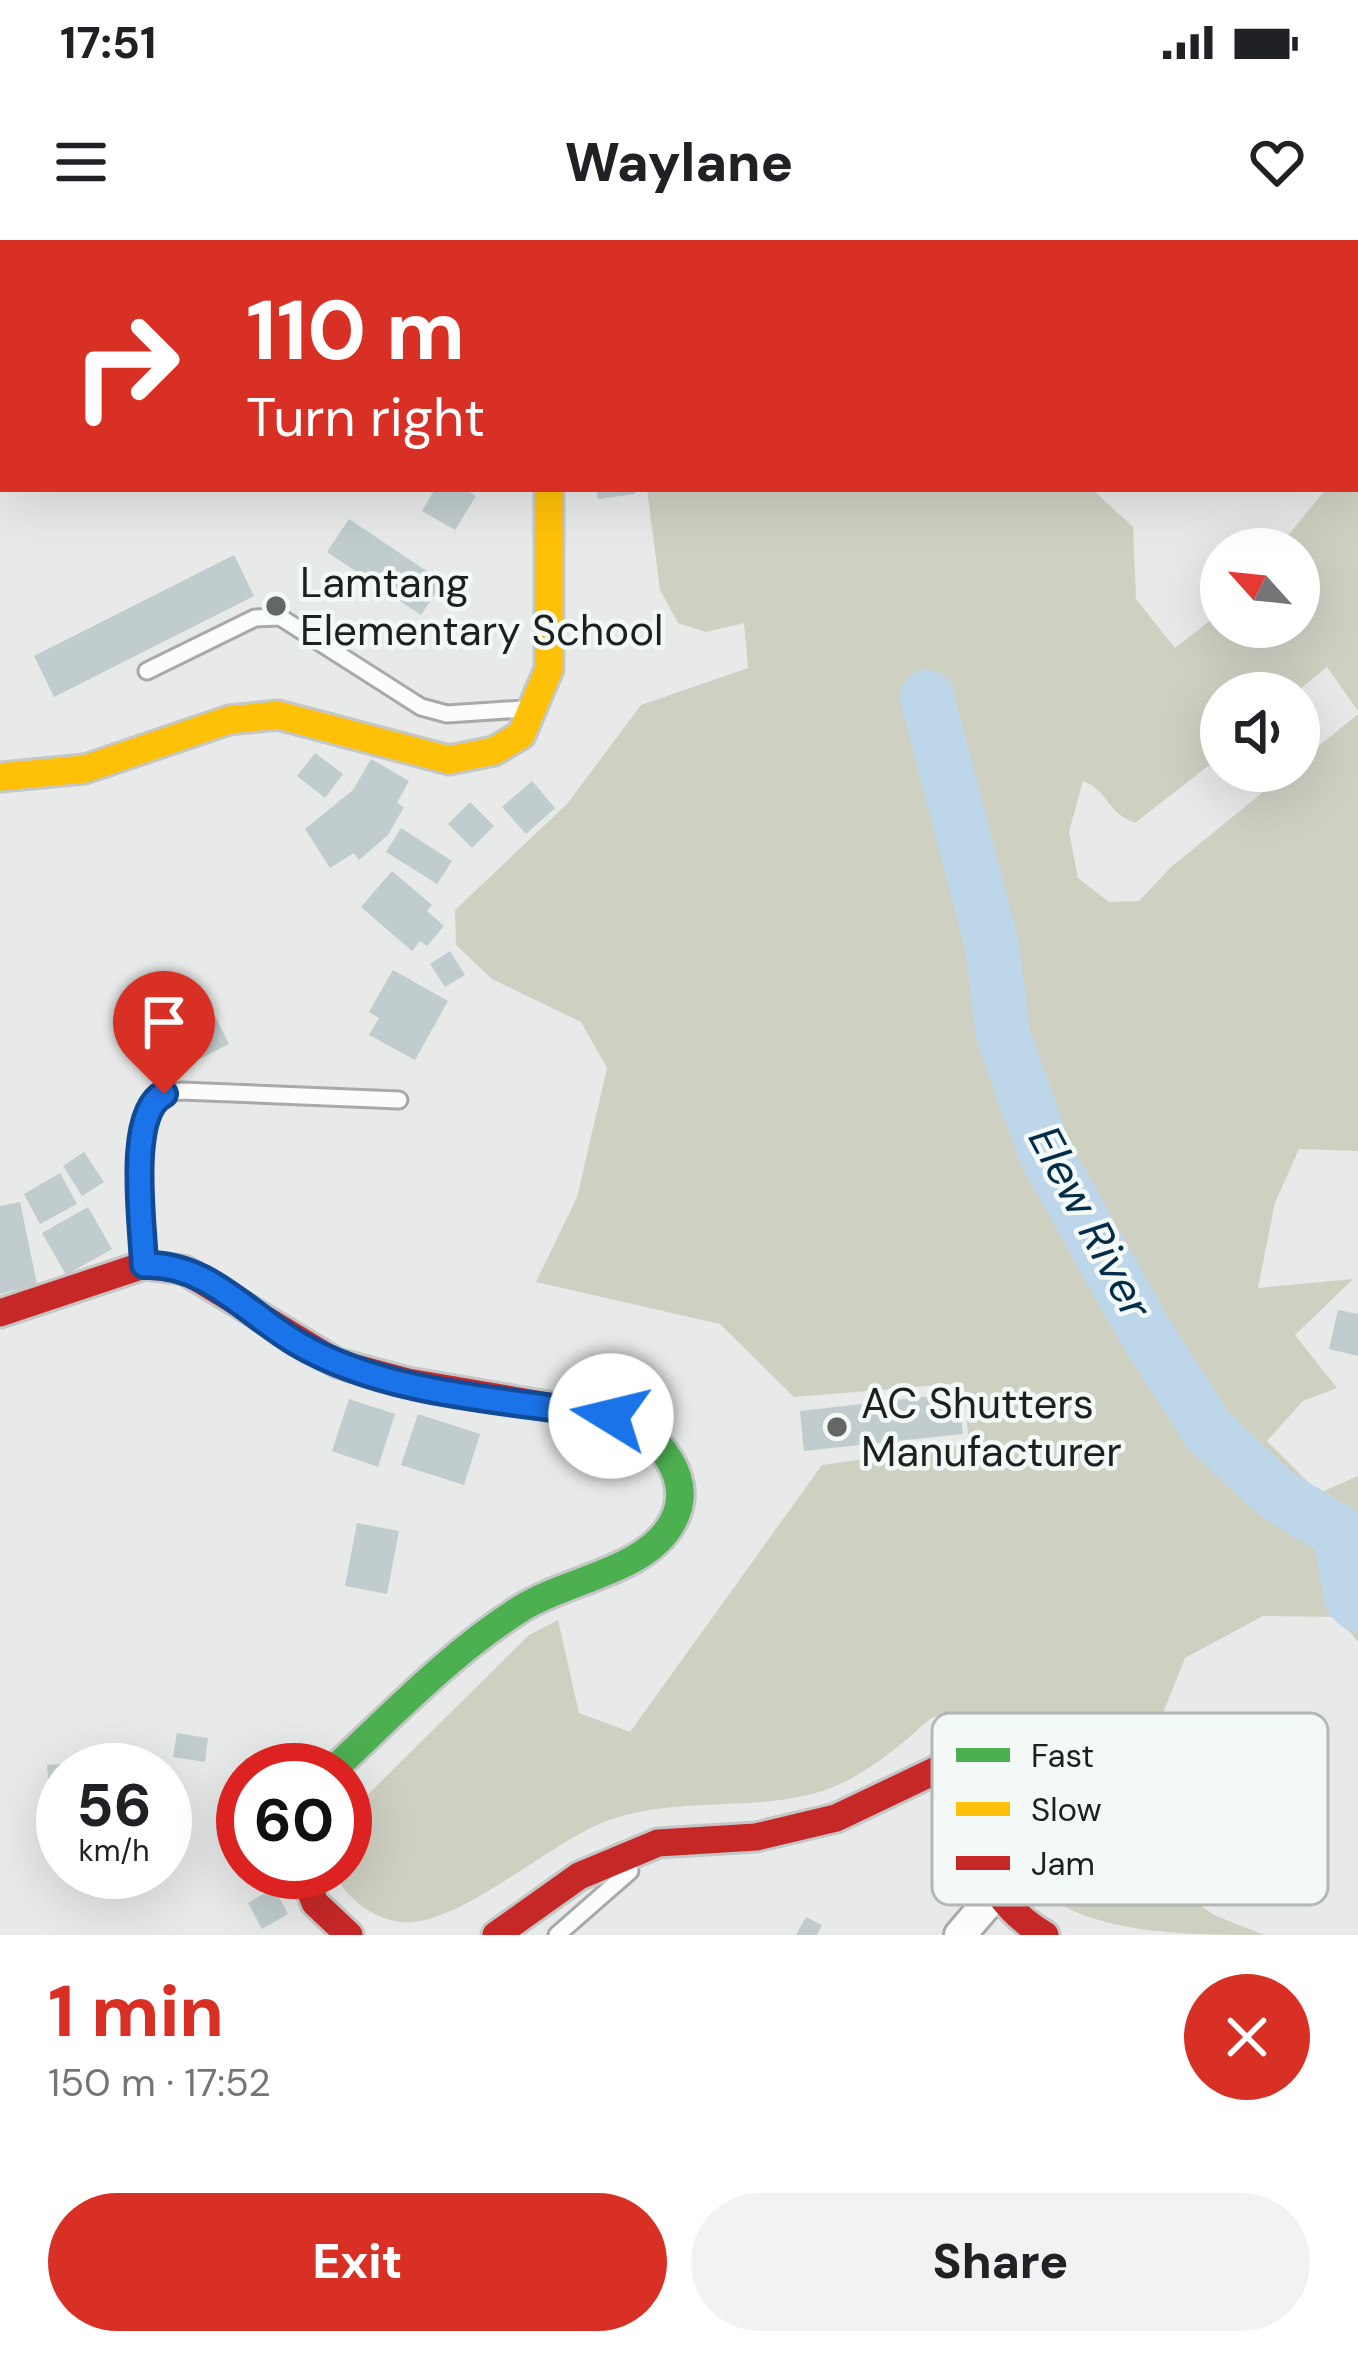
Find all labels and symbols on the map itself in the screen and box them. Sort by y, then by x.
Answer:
north arrow [1200,528,1320,648]
place label: Lamtang Elementary School [300,555,663,658]
marker: Lamtang Elementary School [263,593,289,619]
pin [113,971,215,1094]
water label: Elew River [1015,1116,1167,1330]
position arrow [548,1353,674,1479]
place label: AC Shutters Manufacturer [861,1376,1122,1479]
marker: AC Shutters Manufacturer [824,1414,850,1440]
legend [932,1713,1328,1905]
text: Fast [1031,1734,1094,1777]
speed limit sign: 60 [216,1743,372,1899]
text: Slow [1031,1788,1102,1831]
text: Jam [1031,1842,1095,1885]

